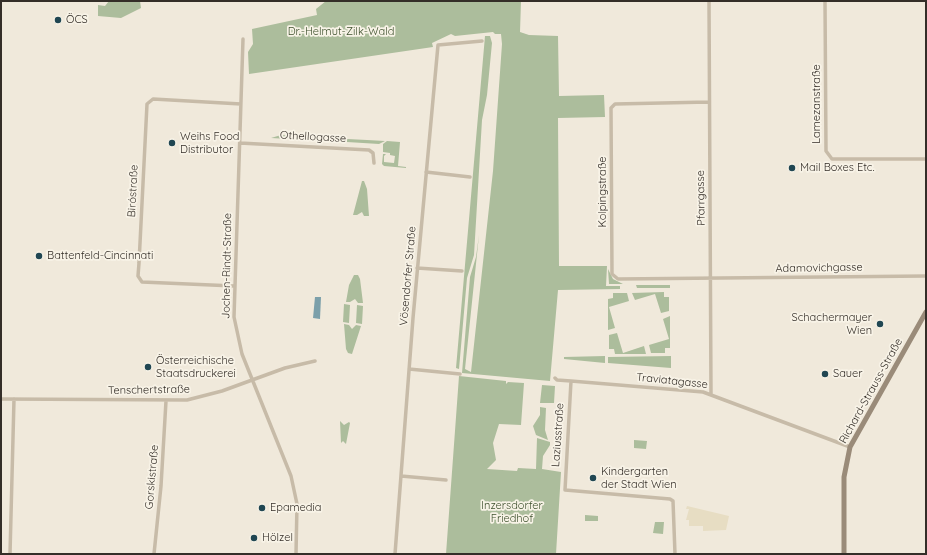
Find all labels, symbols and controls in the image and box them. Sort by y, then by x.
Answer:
place label: ÖCS [66,13,88,27]
marker: ÖCS [53,15,63,25]
park label: Dr.-Helmut-Zilk-Wald [288,25,394,39]
street label: Lamezanstraße [810,64,824,144]
street label: Othellogasse [280,129,346,145]
place label: Weihs Food Distributor [180,130,239,156]
marker: Weihs Food Distributor [167,138,177,148]
street label: Kolpingstraße [596,156,610,228]
place label: Mail Boxes Etc. [800,161,875,175]
marker: Mail Boxes Etc. [787,163,797,173]
street label: Biróstraße [125,164,141,218]
street label: Pfarrgasse [694,170,708,226]
street label: Jochen-Rindt-Straße [219,213,235,319]
street label: Vösendorfer Straße [397,226,419,326]
place label: Battenfeld-Cincinnati [47,249,153,263]
marker: Battenfeld-Cincinnati [34,251,44,261]
street label: Adamovichgasse [775,261,863,275]
place label: Schachermayer Wien [791,311,872,337]
marker: Schachermayer Wien [875,319,885,329]
street label: Richard-Strauss-Straße [837,336,905,446]
place label: Österreichische Staatsdruckerei [156,354,236,380]
marker: Österreichische Staatsdruckerei [143,362,153,372]
place label: Sauer [833,367,862,381]
marker: Sauer [820,369,830,379]
street label: Traviatagasse [636,371,708,391]
street label: Tenschertstraße [108,383,190,397]
street label: Laziusstraße [549,403,567,467]
street label: Gorskistraße [143,444,161,510]
place label: Kindergarten der Stadt Wien [601,465,677,491]
marker: Kindergarten der Stadt Wien [588,473,598,483]
park label: Inzersdorfer Friedhof [481,499,543,525]
place label: Epamedia [270,501,322,515]
marker: Epamedia [257,503,267,513]
place label: Hölzel [262,531,293,545]
marker: Hölzel [249,533,259,543]

